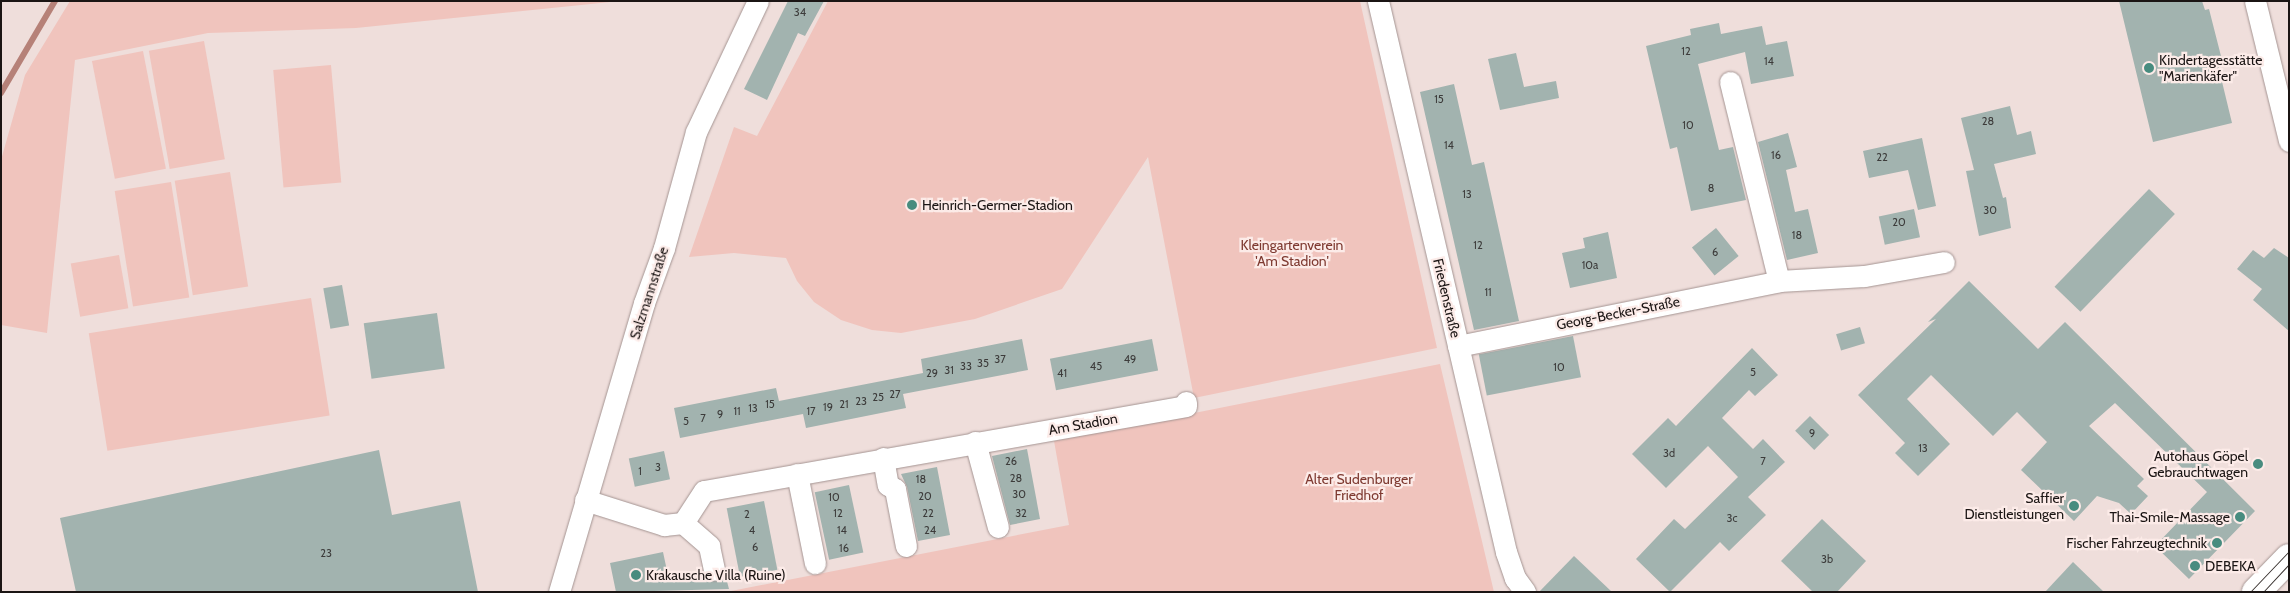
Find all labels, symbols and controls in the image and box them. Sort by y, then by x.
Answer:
house number: 34 [794,5,806,19]
house number: 12 [1681,44,1691,58]
place label: Kindertagesstätte "Marienkäfer" [2159,52,2262,84]
house number: 14 [1764,54,1774,68]
marker: Kindertagesstätte "Marienkäfer" [2143,62,2155,74]
house number: 15 [1434,92,1444,106]
house number: 28 [1982,114,1994,128]
house number: 10 [1682,118,1694,132]
house number: 14 [1444,138,1454,152]
house number: 16 [1771,148,1781,162]
house number: 22 [1876,150,1888,164]
house number: 8 [1708,181,1714,195]
house number: 13 [1462,187,1472,201]
place label: Heinrich-Germer-Stadion [922,197,1073,213]
marker: Heinrich-Germer-Stadion [906,199,918,211]
house number: 30 [1983,203,1997,217]
house number: 20 [1892,215,1906,229]
house number: 18 [1792,228,1802,242]
park label: Kleingartenverein 'Am Stadion' [1241,237,1343,270]
house number: 12 [1473,238,1483,252]
street label: Salzmannstraße [626,245,672,341]
house number: 6 [1712,245,1718,259]
street label: Friedenstraße [1430,257,1464,339]
house number: 10a [1582,258,1598,272]
house number: 11 [1484,285,1492,299]
street label: Georg-Becker-Straße [1555,293,1681,333]
house number: 37 [994,352,1006,366]
house number: 49 [1124,352,1136,366]
house number: 35 [977,356,989,370]
house number: 33 [960,359,972,373]
house number: 45 [1090,359,1102,373]
house number: 10 [1553,360,1565,374]
house number: 31 [944,363,954,377]
house number: 5 [1750,365,1756,379]
house number: 29 [926,366,938,380]
house number: 41 [1057,366,1067,380]
house number: 27 [889,387,901,401]
house number: 25 [872,390,884,404]
house number: 23 [855,394,867,408]
house number: 15 [765,397,775,411]
house number: 21 [839,397,849,411]
house number: 19 [823,400,833,414]
house number: 13 [748,401,758,415]
house number: 11 [733,404,741,418]
house number: 17 [806,404,816,418]
house number: 9 [717,407,723,421]
street label: Am Stadion [1047,410,1119,438]
house number: 7 [700,411,706,425]
house number: 5 [683,414,689,428]
house number: 9 [1809,426,1815,440]
house number: 13 [1918,441,1928,455]
house number: 3d [1663,446,1675,460]
place label: Autohaus Göpel Gebrauchtwagen [2148,448,2248,481]
house number: 26 [1005,454,1017,468]
house number: 7 [1760,454,1766,468]
marker: Autohaus Göpel Gebrauchtwagen [2252,458,2264,470]
house number: 3 [655,460,661,474]
house number: 1 [638,464,642,478]
house number: 28 [1010,471,1022,485]
park label: Alter Sudenburger Friedhof [1305,471,1413,504]
house number: 18 [916,472,926,486]
house number: 30 [1012,487,1026,501]
house number: 20 [918,489,932,503]
house number: 10 [828,490,840,504]
place label: Saffier Dienstleistungen [1964,490,2064,522]
marker: Saffier Dienstleistungen [2068,500,2080,512]
house number: 12 [833,506,843,520]
house number: 22 [922,506,934,520]
house number: 32 [1015,506,1027,520]
house number: 2 [744,507,750,521]
place label: Thai-Smile-Massage [2109,509,2230,525]
house number: 3c [1727,511,1737,525]
marker: Thai-Smile-Massage [2234,511,2246,523]
house number: 4 [749,523,755,537]
house number: 14 [837,523,847,537]
house number: 24 [924,523,936,537]
place label: Fischer Fahrzeugtechnik [2066,535,2207,551]
marker: Fischer Fahrzeugtechnik [2211,537,2223,549]
house number: 6 [752,540,758,554]
house number: 16 [839,541,849,555]
house number: 23 [320,546,332,560]
house number: 3b [1821,552,1833,566]
place label: DEBEKA [2205,558,2256,574]
marker: DEBEKA [2189,560,2201,572]
place label: Krakausche Villa (Ruine) [646,567,786,583]
marker: Krakausche Villa (Ruine) [630,569,642,581]

